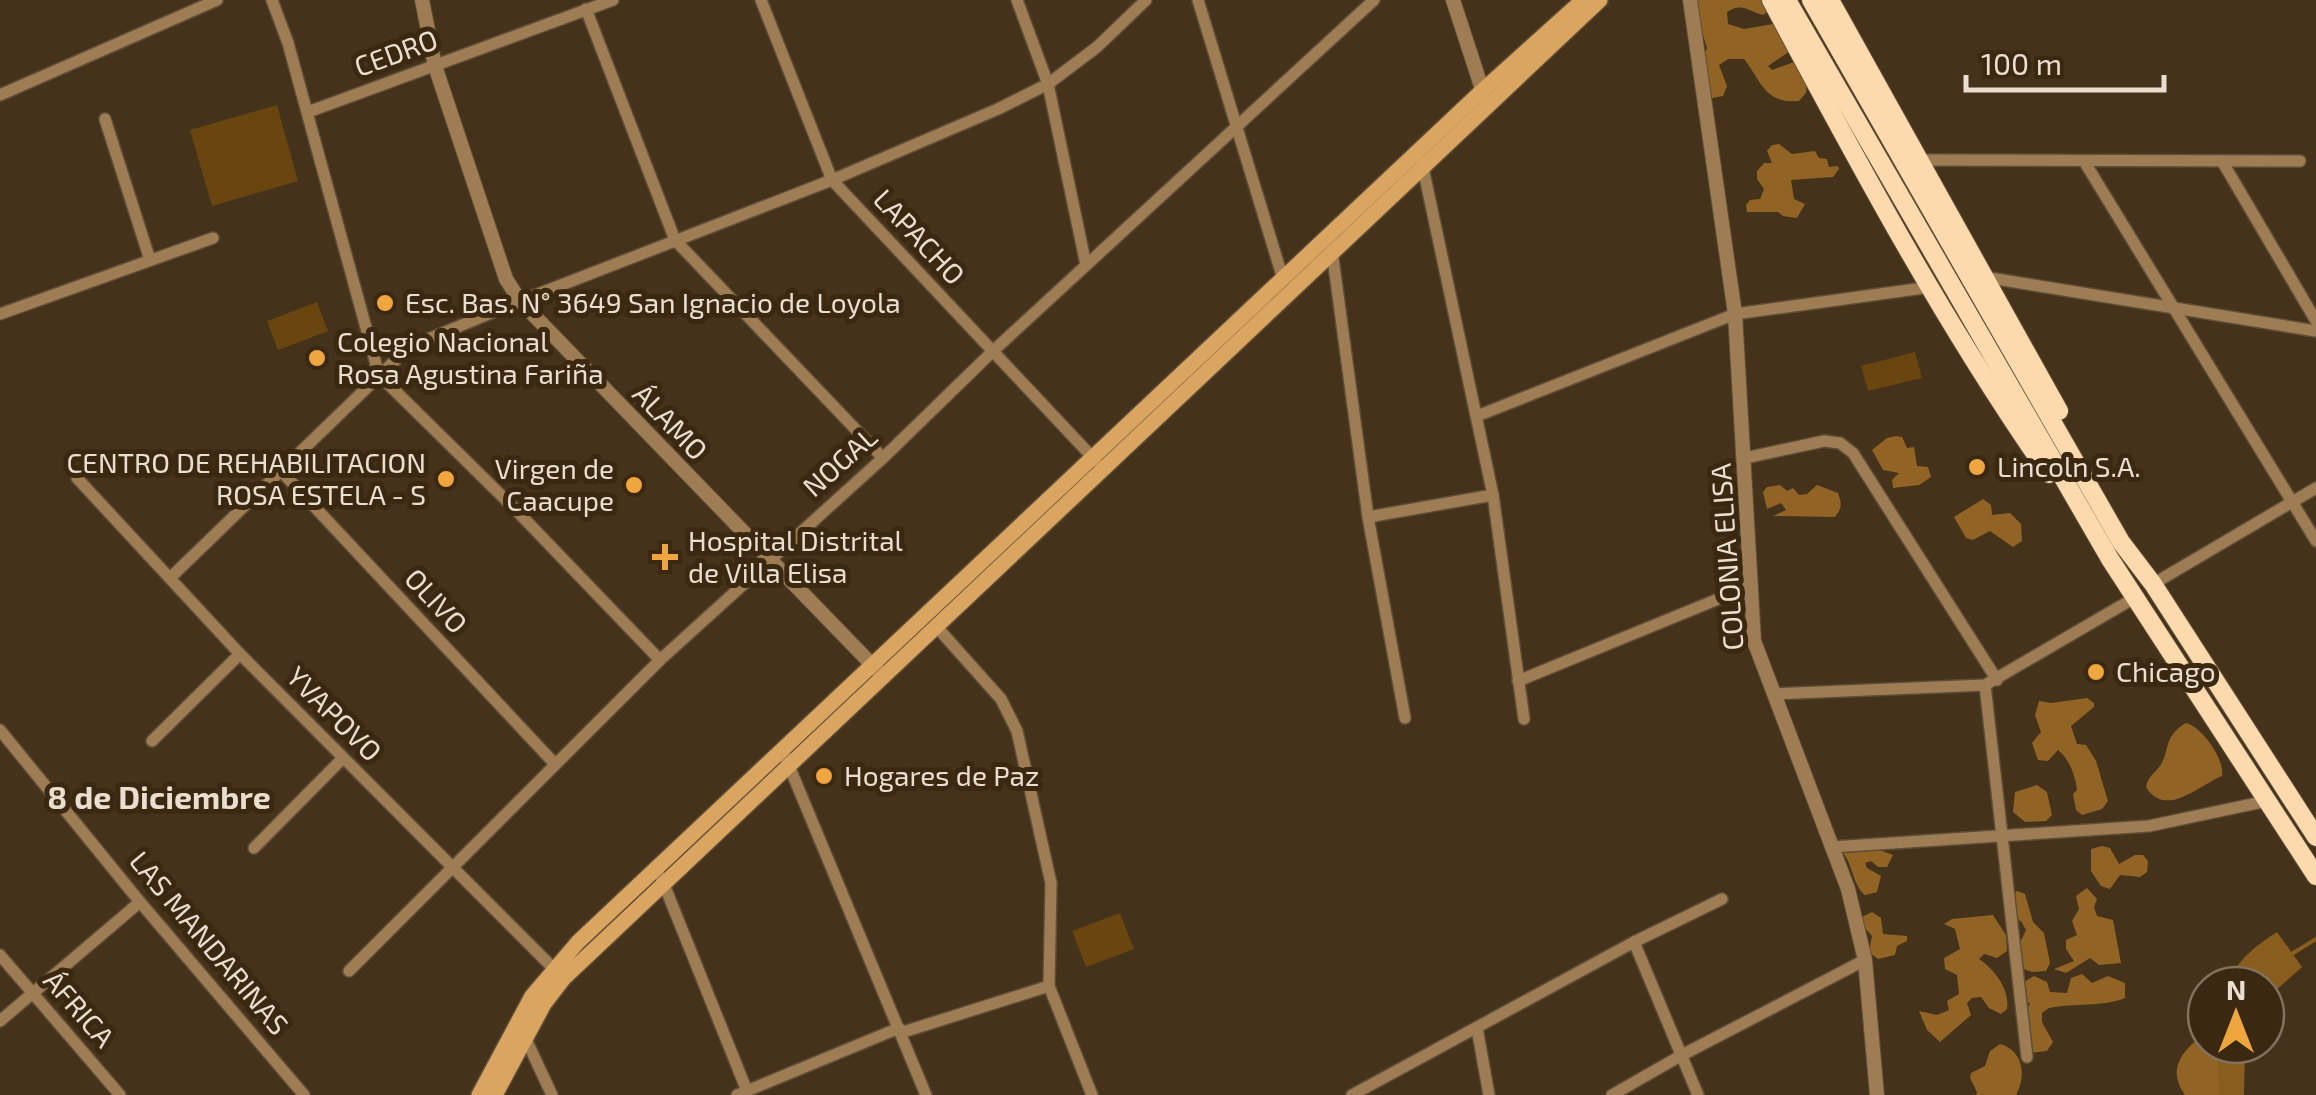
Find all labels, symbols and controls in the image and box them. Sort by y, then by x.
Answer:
street label: CEDRO [349,21,442,83]
scale bar [1966,30,2164,92]
text: 100 m [1981,45,2062,81]
street label: LAPACHO [867,182,972,291]
place label: Esc. Bas. N° 3649 San Ignacio de Loyola [405,285,901,319]
marker: Esc. Bas. N° 3649 San Ignacio de Loyola [374,292,396,314]
place label: Colegio Nacional Rosa Agustina Fariña [337,324,604,390]
marker: Colegio Nacional Rosa Agustina Fariña [306,347,328,369]
street label: ÁLAMO [626,376,715,466]
street label: NOGAL [795,419,883,503]
place label: CENTRO DE REHABILITACION ROSA ESTELA - S [66,445,426,511]
place label: Lincoln S.A. [1997,449,2141,483]
place label: Virgen de Caacupe [495,451,614,517]
marker: Lincoln S.A. [1966,456,1988,478]
street label: COLONIA ELISA [1702,462,1750,652]
marker: CENTRO DE REHABILITACION ROSA ESTELA - S [435,468,457,490]
marker: Virgen de Caacupe [623,474,645,496]
place label: Hospital Distrital de Villa Elisa [688,523,904,589]
marker: Hospital Distrital de Villa Elisa [652,544,678,570]
street label: OLIVO [398,561,475,640]
place label: Chicago [2116,654,2216,688]
street label: YVAPOVO [280,659,389,768]
marker: Chicago [2085,661,2107,683]
place label: Hogares de Paz [844,758,1039,792]
marker: Hogares de Paz [813,765,835,787]
district label: 8 de Diciembre [47,777,271,815]
street label: LAS MANDARINAS [123,844,296,1041]
street label: ÁFRICA [37,963,123,1054]
north arrow [2186,965,2286,1065]
text: N [2226,972,2246,1006]

